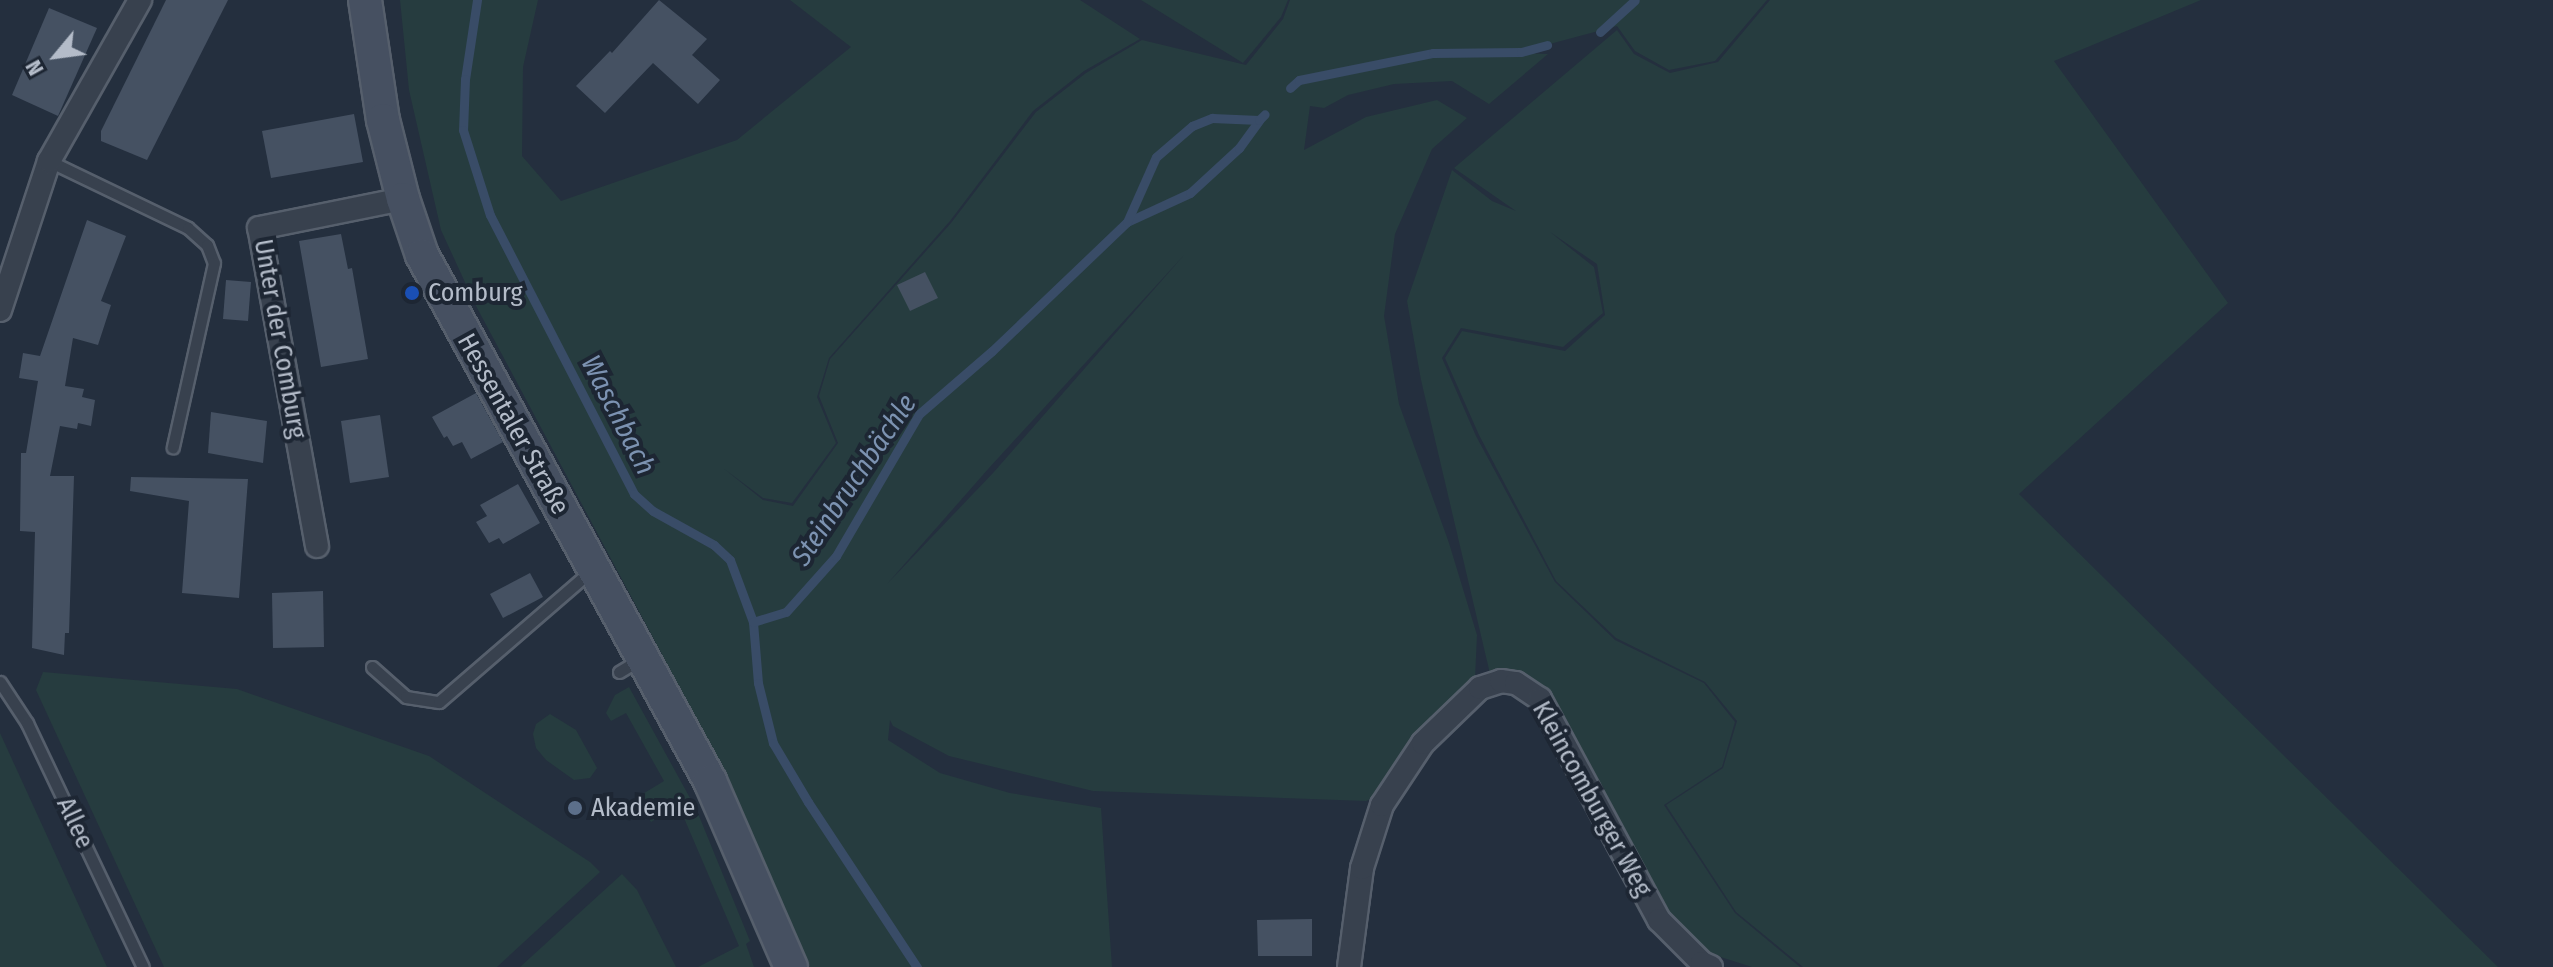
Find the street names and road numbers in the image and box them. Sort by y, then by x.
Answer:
street label: Unter der Comburg [247,237,313,441]
street label: Hessentaler Straße [450,328,576,520]
street label: Kleincomburger Weg [1525,696,1659,902]
street label: Allee [50,792,100,854]

